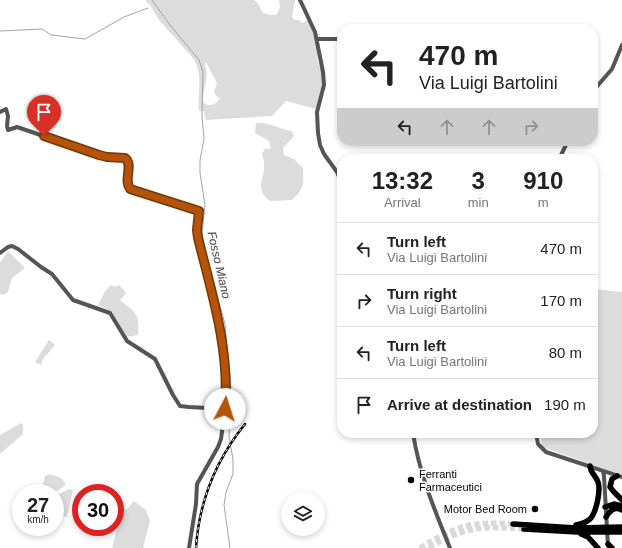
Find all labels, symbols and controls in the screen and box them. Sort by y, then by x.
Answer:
icon: left [353,40,405,92]
text: 470 m [419,40,498,71]
text: Via Luigi Bartolini [419,73,558,93]
pin [27,95,61,136]
icon: arrive [33,101,55,123]
icon: left [394,116,416,138]
icon: ahead [436,116,458,138]
icon: ahead [478,116,500,138]
icon: right [520,116,542,138]
text: 13:32 [372,167,433,194]
text: 3 [471,167,485,194]
text: 910 [523,167,563,194]
text: Arrival [384,195,421,210]
text: min [468,195,489,210]
text: m [538,195,549,210]
water label: Fosso Miano [204,230,234,300]
text: Turn left [387,233,446,250]
icon: left [353,238,375,260]
text: 470 m [540,240,582,257]
text: Via Luigi Bartolini [387,250,487,265]
text: Turn right [387,285,457,302]
icon: right [353,290,375,312]
text: 170 m [540,292,582,309]
text: Via Luigi Bartolini [387,302,487,317]
text: Turn left [387,337,446,354]
icon: left [353,342,375,364]
text: 80 m [549,344,582,361]
text: Via Luigi Bartolini [387,354,487,369]
position arrow [204,388,246,430]
icon: arrive [353,394,375,416]
text: Arrive at destination [387,396,532,413]
text: 190 m [544,396,586,413]
place label: Ferranti Farmaceutici [419,468,482,493]
marker: Ferranti Farmaceutici [406,475,416,485]
speed limit sign: 30 [72,484,124,536]
map controls [281,492,325,536]
button: layers [281,492,325,536]
text: 27 [27,494,49,516]
place label: Motor Bed Room [444,503,527,515]
marker: Motor Bed Room [530,504,540,514]
text: km/h [27,514,49,525]

